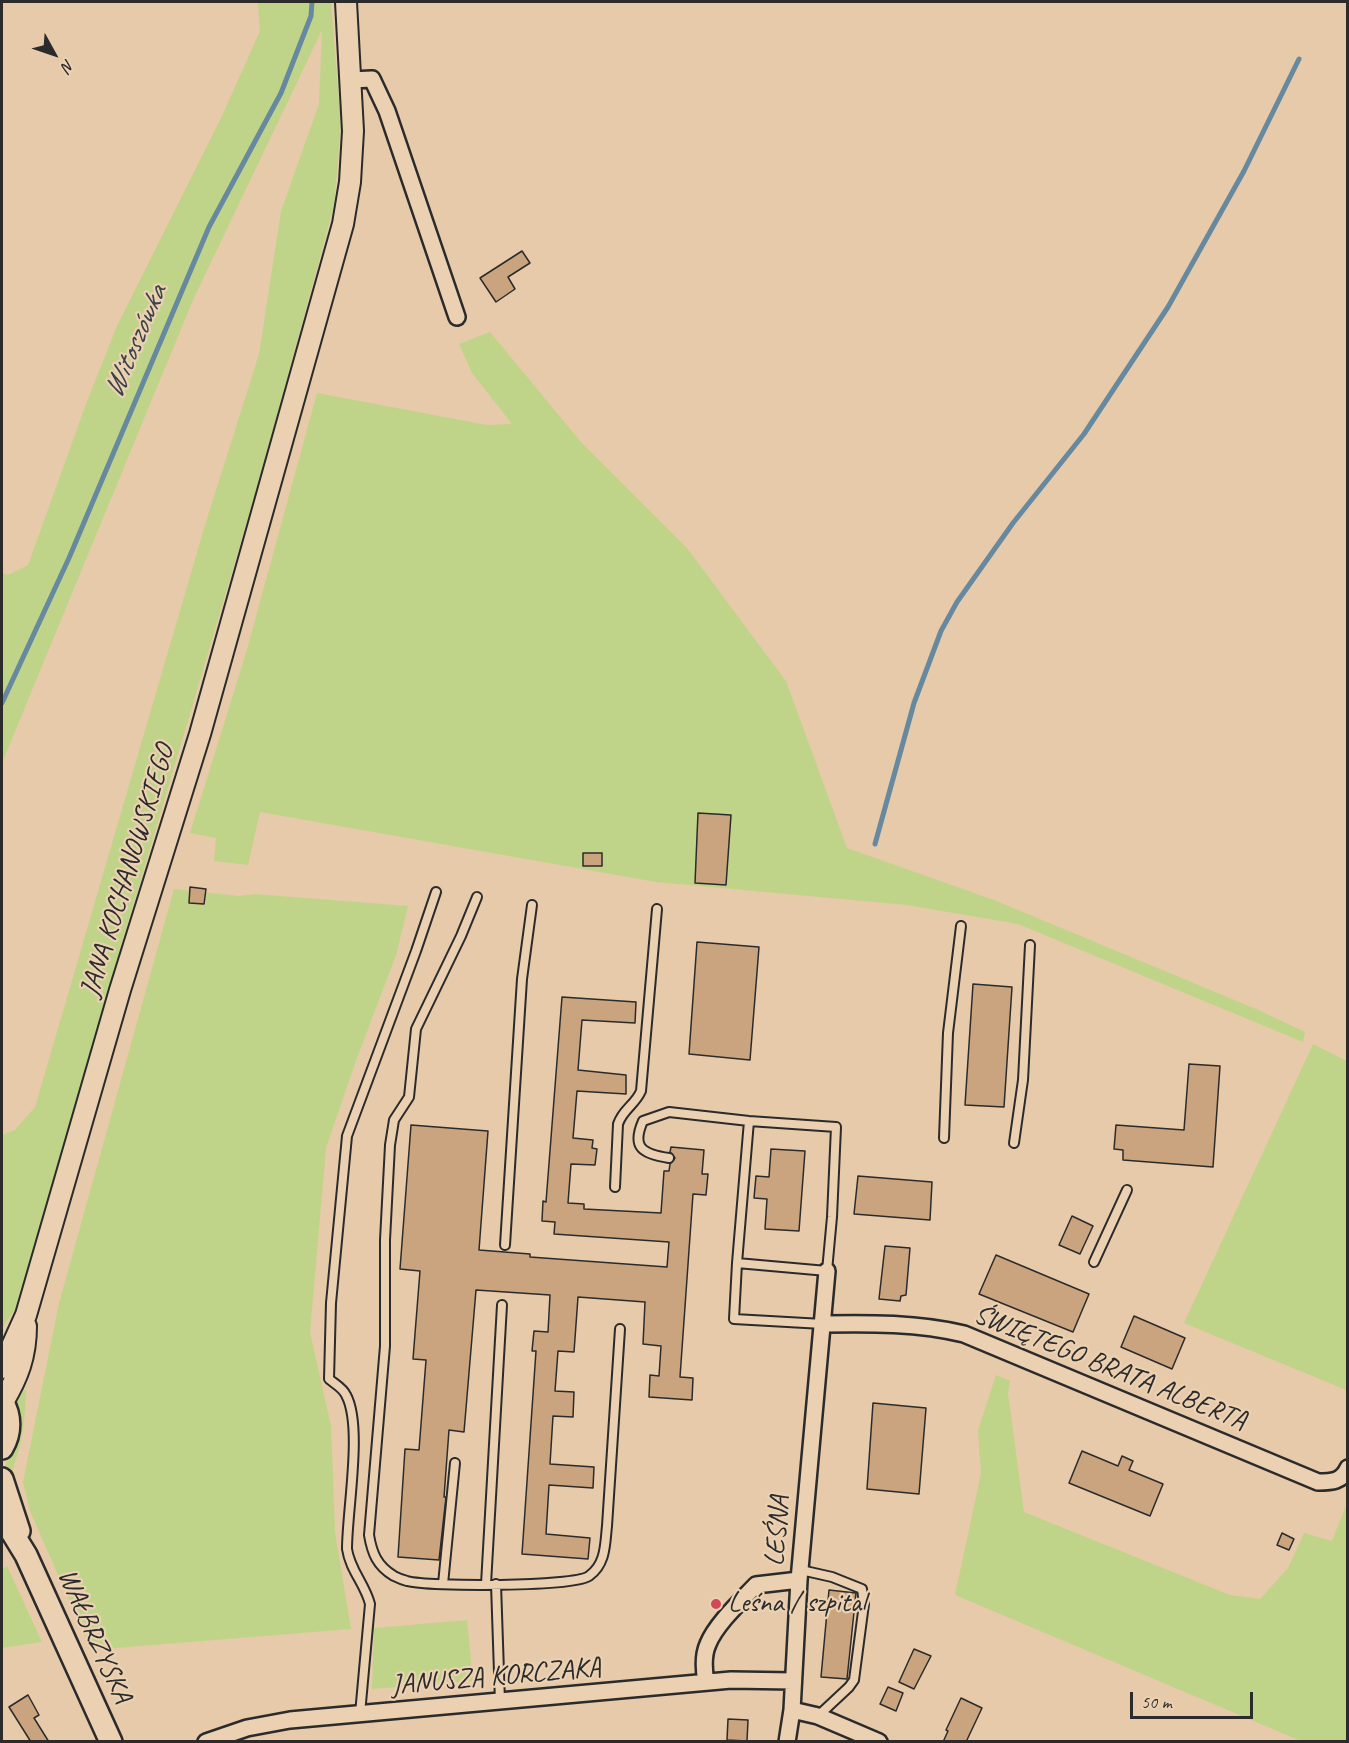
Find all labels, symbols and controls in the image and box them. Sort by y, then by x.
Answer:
north arrow [24,24,84,84]
text: N [57,55,79,76]
water label: Witoszówka [96,280,176,404]
street label: JANA KOCHANOWSKIEGO [74,741,182,1001]
street label: ŚWIĘTEGO BRATA ALBERTA [969,1298,1251,1438]
street label: LEŚNA [758,1494,798,1568]
street label: WAŁBRZYSKA [49,1564,139,1708]
place label: Leśna / szpital [728,1587,866,1621]
marker: Leśna / szpital [709,1597,723,1611]
street label: JANUSZA KORCZAKA [390,1651,602,1703]
scale bar [1133,1680,1256,1718]
text: 50 m [1141,1691,1172,1713]

